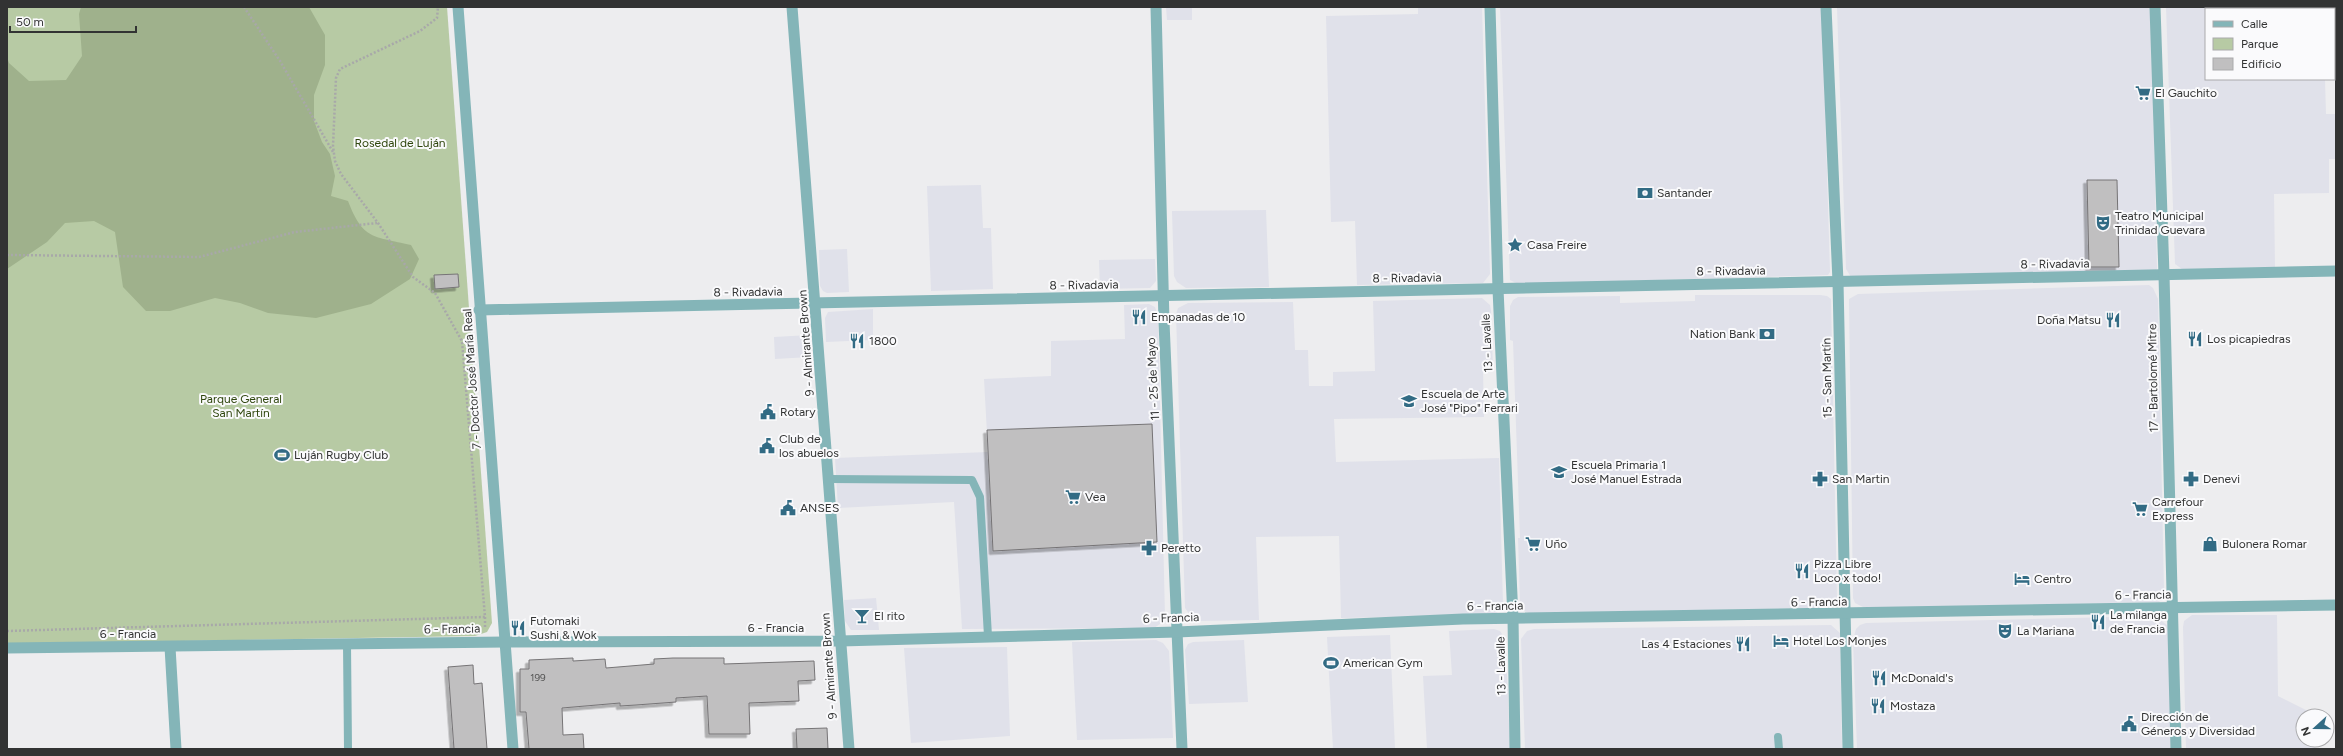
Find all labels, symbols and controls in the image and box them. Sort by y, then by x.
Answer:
scale bar [10,8,136,34]
legend [2205,8,2335,80]
text: 50 m [16,15,44,29]
text: Calle [2241,17,2268,31]
text: Parque [2241,37,2279,51]
text: Edificio [2241,57,2281,71]
supermarket icon: El Gauchito [2134,84,2152,102]
place label: El Gauchito [2155,86,2217,100]
park label: Rosedal de Luján [355,136,446,150]
bank icon: Santander [1636,184,1654,202]
place label: Santander [1657,186,1712,200]
place label: Teatro Municipal Trinidad Guevara [2115,209,2205,237]
theatre icon: Teatro Municipal Trinidad Guevara [2094,214,2112,232]
place icon: Casa Freire [1506,236,1524,254]
place label: Casa Freire [1527,238,1587,252]
street label: 8 - Rivadavia [2020,256,2090,272]
street label: 8 - Rivadavia [1696,263,1766,279]
street label: 8 - Rivadavia [1372,270,1442,286]
street label: 8 - Rivadavia [1049,277,1119,293]
street label: 8 - Rivadavia [713,284,783,300]
street label: 9 - Almirante Brown [795,289,817,397]
street label: 7 - Doctor José María Real [460,308,484,450]
restaurant icon: Empanadas de 10 [1130,308,1148,326]
place label: Empanadas de 10 [1151,310,1246,324]
restaurant icon: Doña Matsu [2104,311,2122,329]
street label: 13 - Lavalle [1478,313,1496,373]
place label: Doña Matsu [2037,313,2101,327]
street label: 17 - Bartolomé Mitre [2145,323,2161,432]
bank icon: Nation Bank [1758,325,1776,343]
place label: Nation Bank [1690,327,1755,341]
restaurant icon: Los picapiedras [2186,330,2204,348]
restaurant icon: 1800 [848,332,866,350]
place label: Los picapiedras [2207,332,2291,346]
place label: 1800 [869,334,897,348]
street label: 11 - 25 de Mayo [1144,337,1162,421]
street label: 15 - San Martín [1819,337,1835,418]
place label: Escuela de Arte José "Pipo" Ferrari [1421,387,1518,415]
park label: Parque General San Martín [200,392,282,420]
school or university icon: Escuela de Arte José "Pipo" Ferrari [1400,392,1418,410]
public building icon: Rotary [759,403,777,421]
place label: Rotary [780,405,816,419]
place label: Club de los abuelos [779,432,839,460]
public building icon: Club de los abuelos [758,437,776,455]
sports icon: Luján Rugby Club [273,446,291,464]
place label: Luján Rugby Club [294,448,388,462]
place label: Escuela Primaria 1 José Manuel Estrada [1571,458,1682,486]
school or university icon: Escuela Primaria 1 José Manuel Estrada [1550,463,1568,481]
pharmacy icon: San Martin [1811,470,1829,488]
pharmacy icon: Denevi [2182,470,2200,488]
place label: San Martin [1832,472,1890,486]
place label: Denevi [2203,472,2240,486]
supermarket icon: Vea [1064,488,1082,506]
place label: Vea [1085,490,1106,504]
place label: Carrefour Express [2152,495,2204,523]
public building icon: ANSES [779,499,797,517]
supermarket icon: Carrefour Express [2131,500,2149,518]
place label: ANSES [800,501,839,515]
supermarket icon: Uño [1524,535,1542,553]
shop icon: Bulonera Romar [2201,535,2219,553]
place label: Uño [1545,537,1567,551]
place label: Bulonera Romar [2222,537,2307,551]
pharmacy icon: Peretto [1140,539,1158,557]
place label: Peretto [1161,541,1201,555]
place label: Pizza Libre Loco x todo! [1814,557,1881,585]
restaurant icon: Pizza Libre Loco x todo! [1793,562,1811,580]
hotel icon: Centro [2013,570,2031,588]
place label: Centro [2034,572,2071,586]
street label: 6 - Francia [2115,588,2171,602]
street label: 6 - Francia [1791,595,1847,609]
street label: 6 - Francia [1467,599,1523,613]
bar icon: El rito [853,607,871,625]
place label: La milanga de Francia [2110,608,2167,636]
place label: El rito [874,609,905,623]
street label: 6 - Francia [1143,610,1199,626]
street label: 9 - Almirante Brown [818,612,840,720]
restaurant icon: La milanga de Francia [2089,613,2107,631]
place label: Futomaki Sushi & Wok [530,614,597,642]
restaurant icon: Futomaki Sushi & Wok [509,619,527,637]
street label: 6 - Francia [748,621,804,635]
street label: 6 - Francia [424,622,480,636]
theatre icon: La Mariana [1996,622,2014,640]
place label: La Mariana [2017,624,2074,638]
street label: 6 - Francia [100,627,156,641]
hotel icon: Hotel Los Monjes [1772,632,1790,650]
place label: Hotel Los Monjes [1793,634,1887,648]
restaurant icon: Las 4 Estaciones [1734,635,1752,653]
street label: 13 - Lavalle [1493,636,1509,695]
place label: Las 4 Estaciones [1641,637,1731,651]
sports icon: American Gym [1322,654,1340,672]
place label: American Gym [1343,656,1423,670]
restaurant icon: McDonald's [1870,669,1888,687]
house number: 199 [530,671,546,684]
place label: McDonald's [1891,671,1954,685]
restaurant icon: Mostaza [1869,697,1887,715]
place label: Mostaza [1890,699,1935,713]
north arrow [2295,708,2335,748]
place label: Dirección de Géneros y Diversidad [2141,710,2255,738]
public building icon: Dirección de Géneros y Diversidad [2120,715,2138,733]
text: N [2299,725,2314,738]

